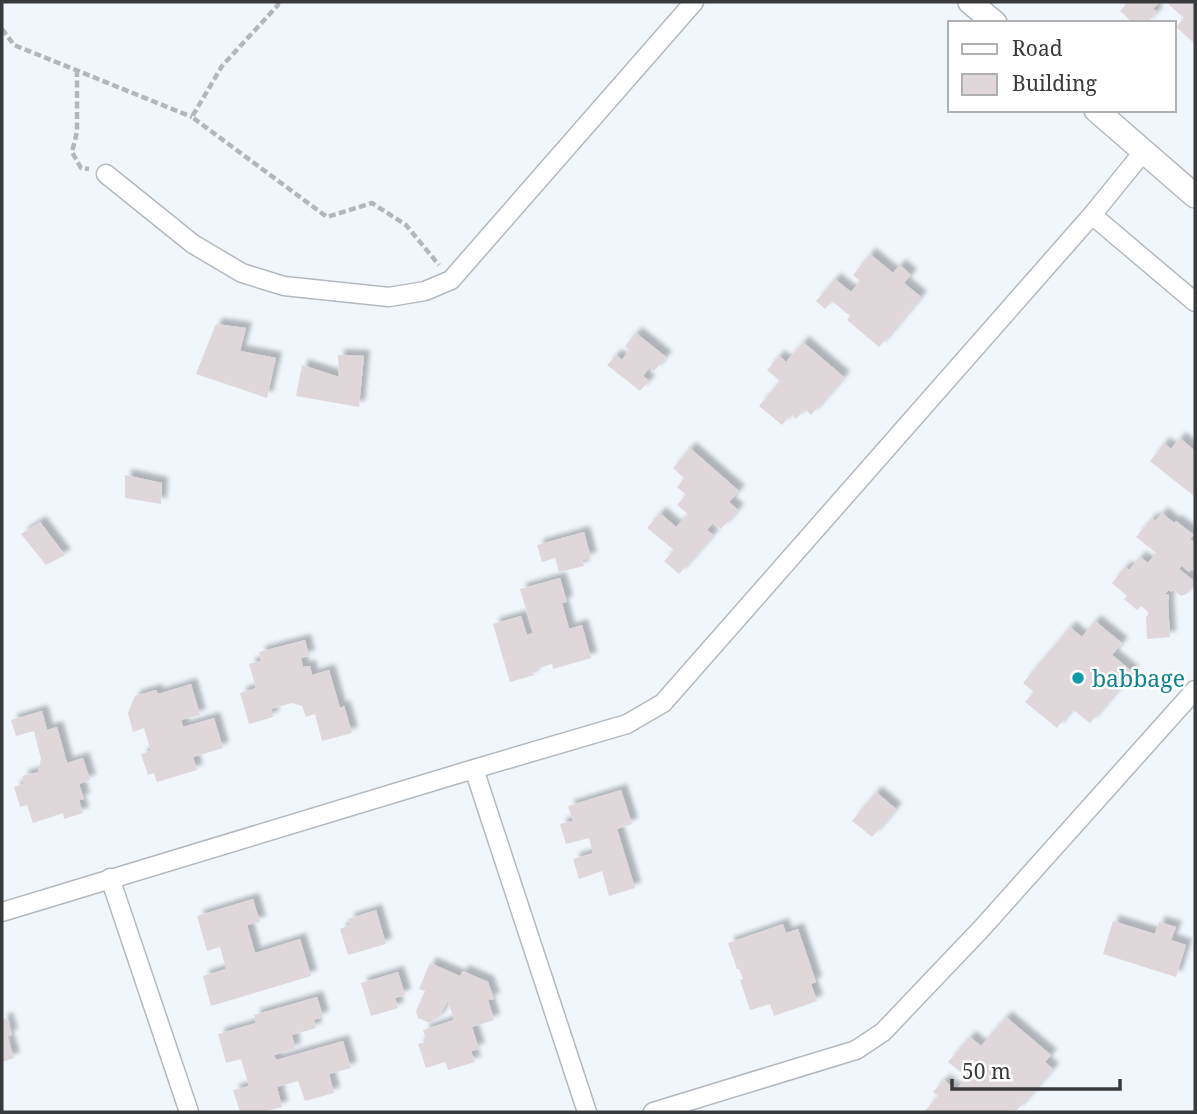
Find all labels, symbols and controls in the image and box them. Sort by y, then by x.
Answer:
legend [948,21,1176,112]
text: Road [1012,34,1063,62]
text: Building [1012,69,1097,97]
place label: babbage [1092,662,1185,694]
marker: babbage [1070,670,1086,686]
scale bar [952,1048,1120,1092]
text: 50 m [962,1057,1011,1085]

